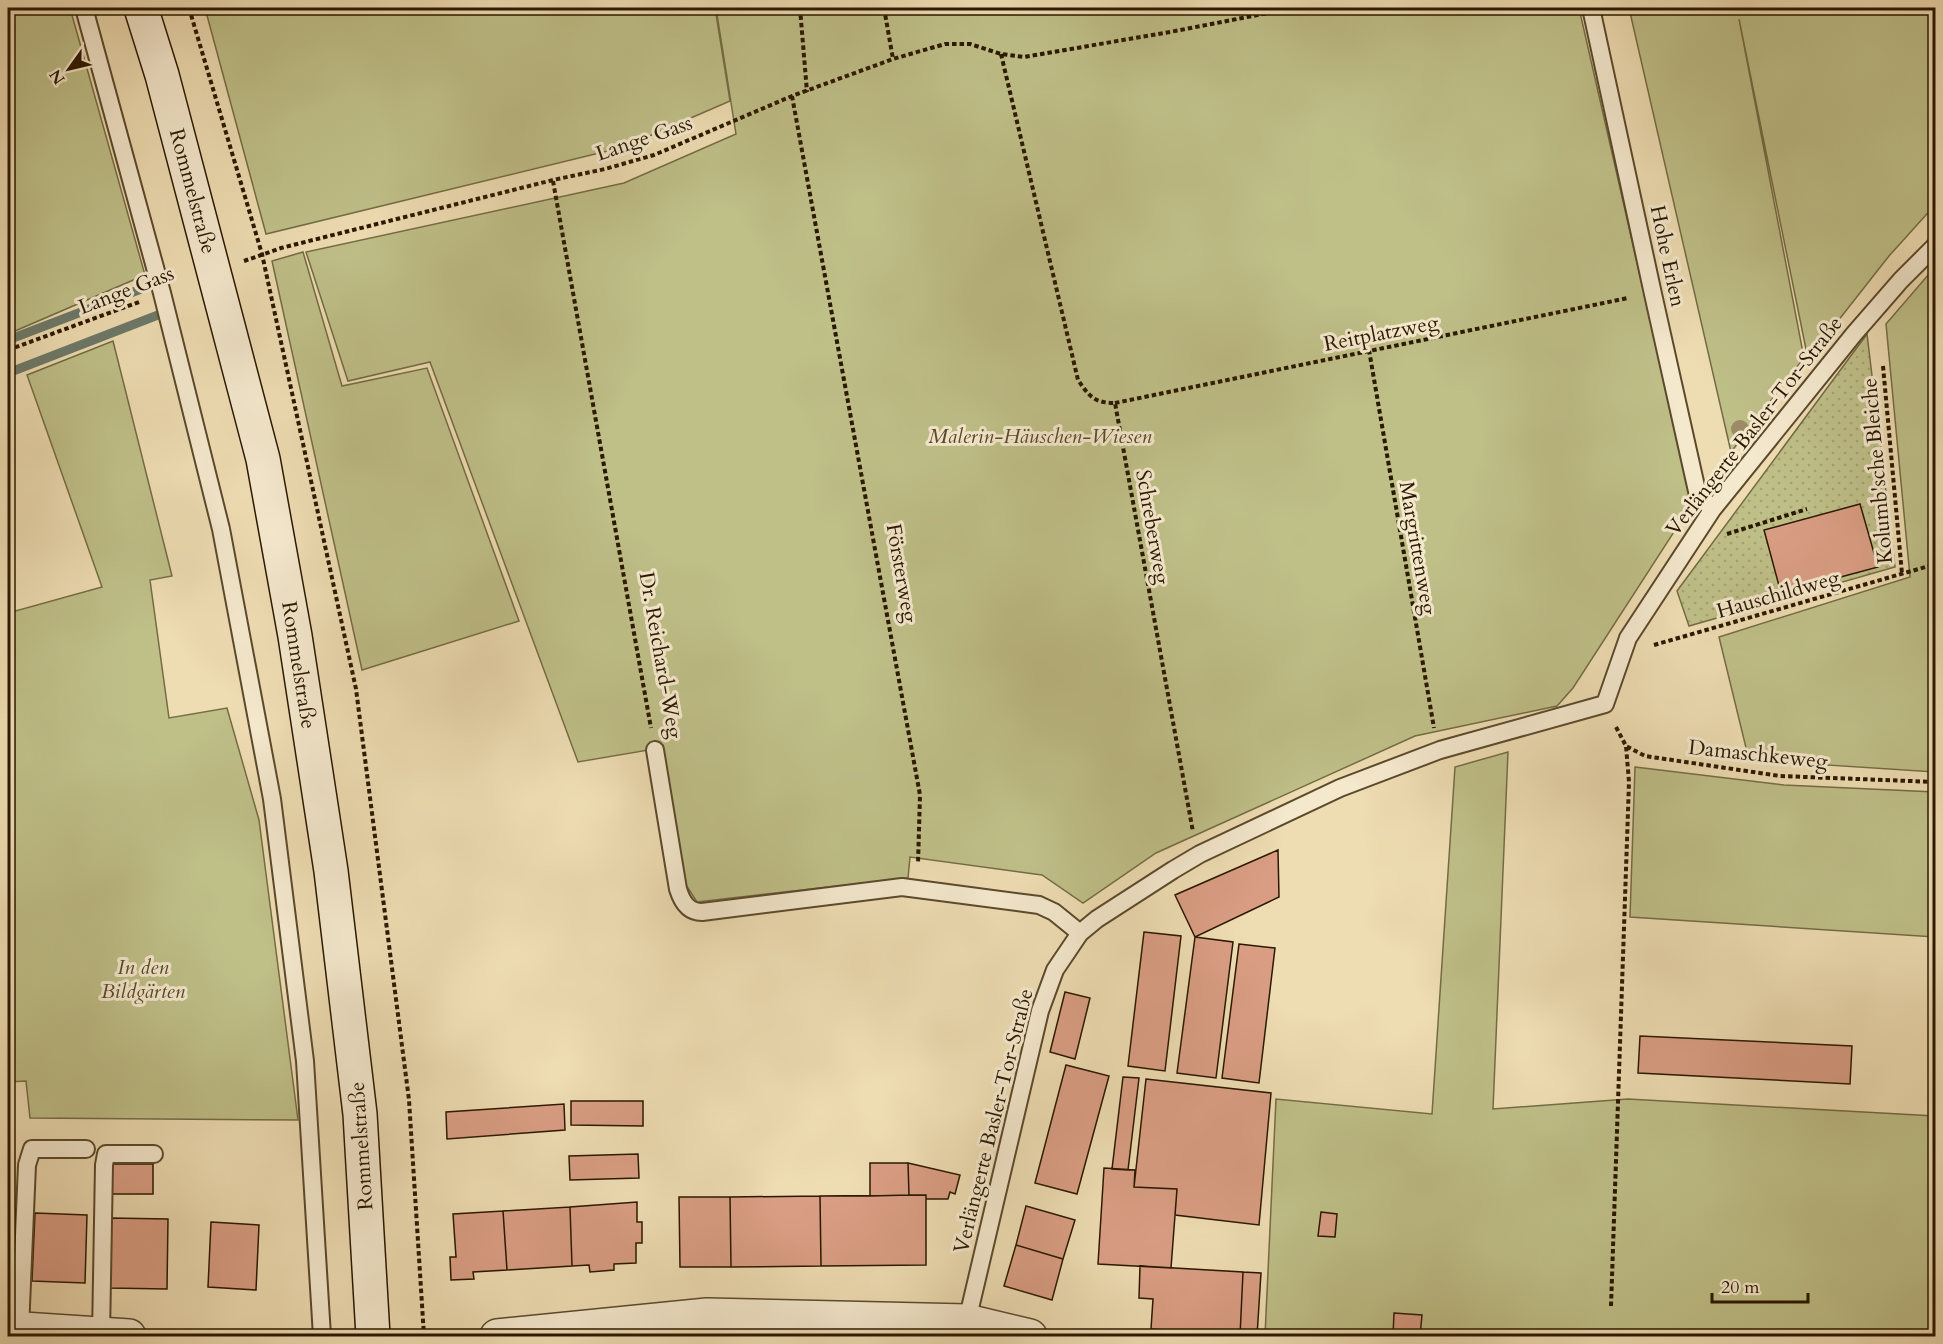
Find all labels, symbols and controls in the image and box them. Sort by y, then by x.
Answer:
north arrow [39,39,99,99]
text: N [44,65,70,89]
street label: Lange Gass [592,108,696,169]
street label: Rommelstraße [162,125,223,257]
street label: Hohe Erlen [1643,203,1692,310]
street label: Lange Gass [74,259,178,322]
street label: Reitplatzweg [1321,308,1441,359]
street label: Verlängerte Basler-Tor-Straße [1659,310,1850,542]
street label: Kolumb'sche Bleiche [1855,377,1900,565]
park label: Malerin-Häuschen-Wiesen [928,422,1152,451]
street label: Schreberweg [1128,468,1177,587]
street label: Margrittenweg [1392,479,1444,617]
street label: Försterweg [879,521,925,625]
street label: Hauschildweg [1713,563,1843,626]
street label: Dr. Reichard-Weg [632,570,689,741]
street label: Rommelstraße [274,599,323,731]
street label: Damaschkeweg [1687,733,1829,776]
park label: In den Bildgärten [101,953,186,1006]
street label: Verlängerte Basler-Tor-Straße [947,986,1040,1257]
street label: Rommelstraße [343,1081,380,1211]
scale bar [1712,1266,1808,1304]
text: 20 m [1721,1275,1760,1300]

